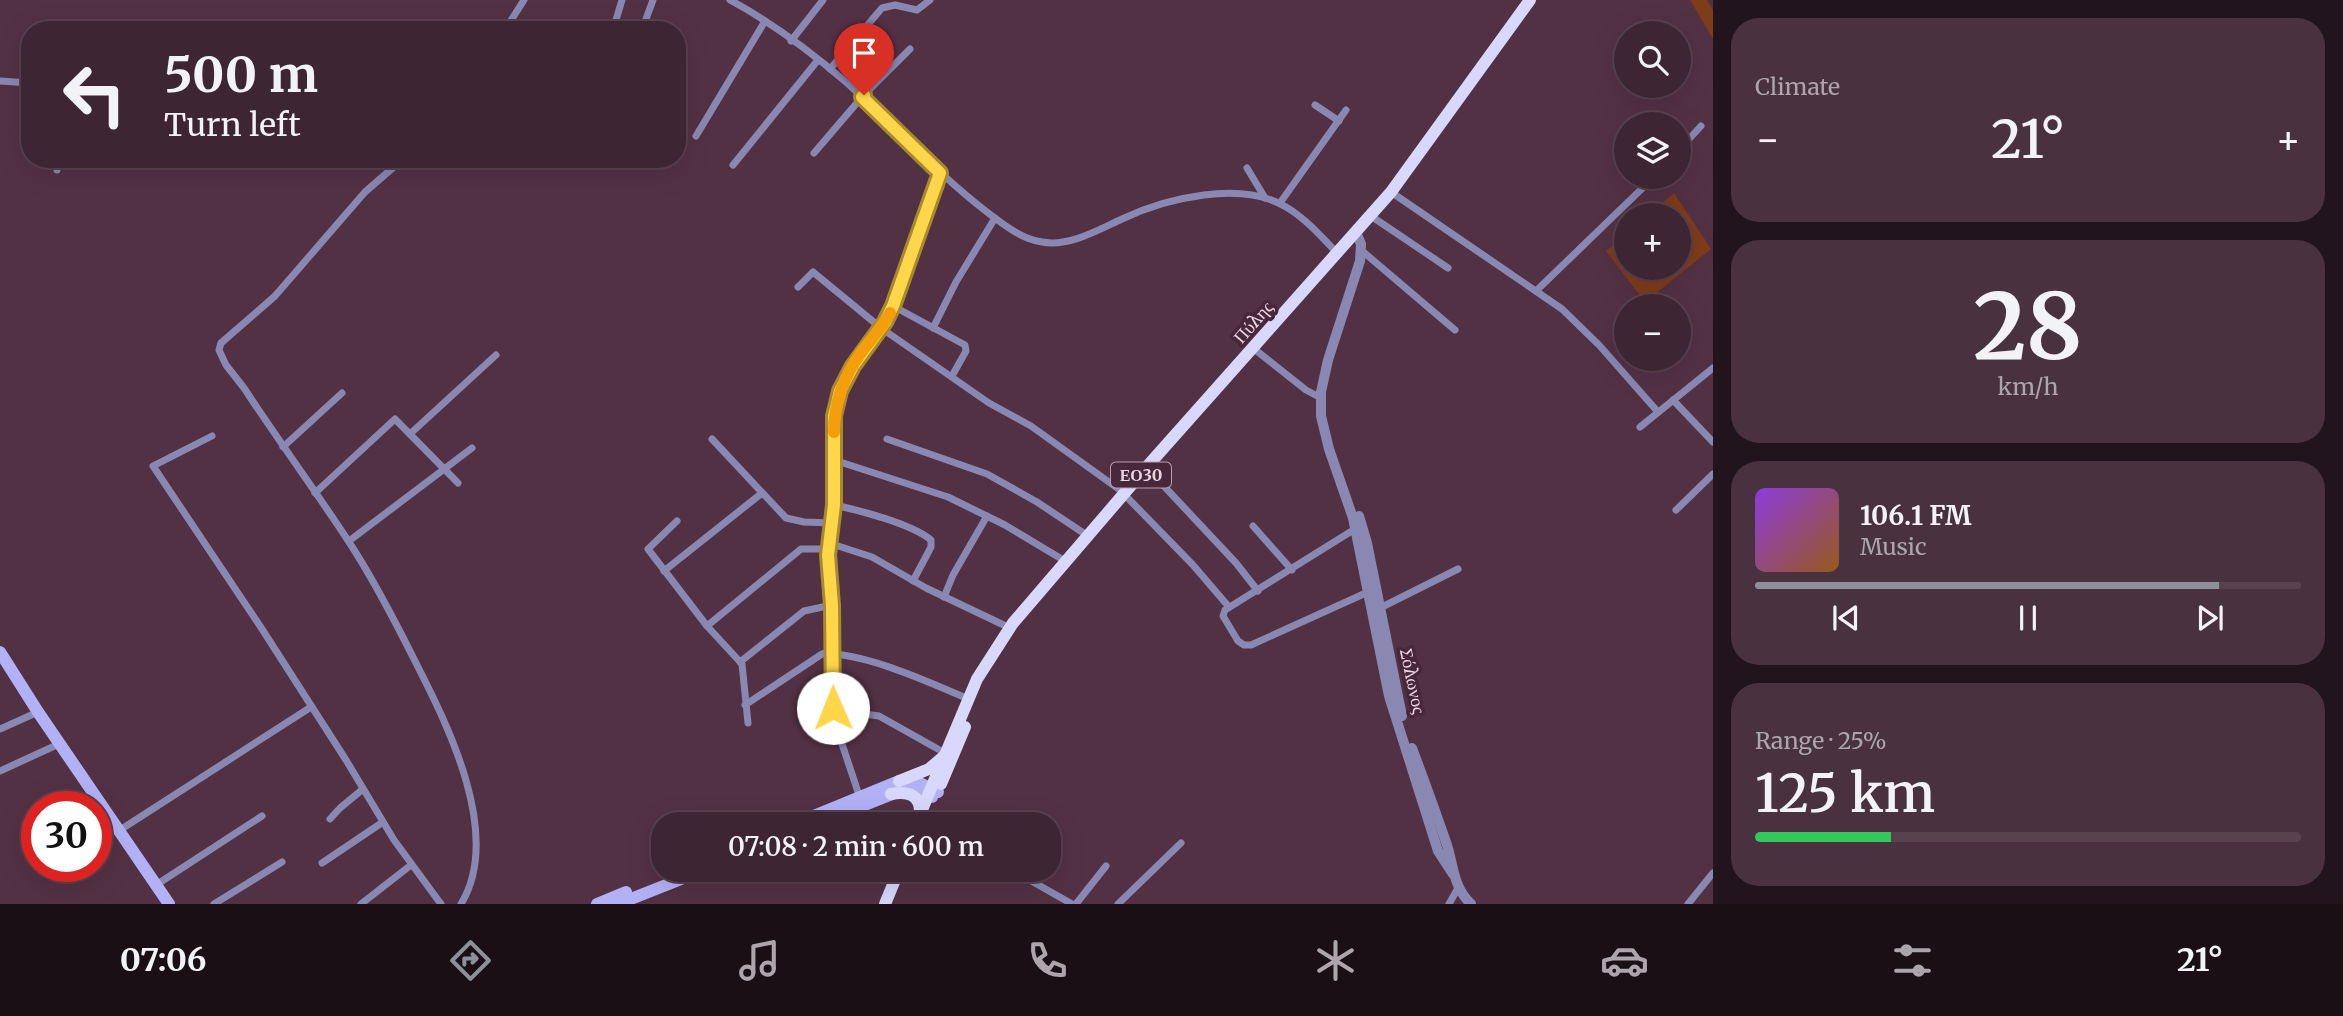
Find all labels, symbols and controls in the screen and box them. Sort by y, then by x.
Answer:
map controls [1614,21,1691,371]
button: search [1614,21,1691,98]
pin [834,23,894,95]
icon: arrive [845,34,883,72]
text: 500 m [164,44,318,105]
icon: left [49,49,140,140]
text: Climate [1755,72,1840,101]
text: Turn left [164,105,301,145]
text: 21° [1991,107,2065,172]
button: layers [1614,112,1691,189]
text: − [1755,116,1780,163]
text: + [2276,116,2301,163]
button: + [1614,203,1691,280]
text: 28 [1973,269,2083,384]
button: − [1614,294,1691,371]
street label: Πύλης [1228,296,1278,348]
text: km/h [1998,372,2058,401]
road number: ΕΟ30 [1111,462,1171,488]
text: 106.1 FM [1860,499,1971,532]
text: Music [1860,532,1927,561]
icon: previous [1827,599,1865,637]
icon: pause [2009,599,2047,637]
icon: next [2191,599,2229,637]
street label: Σόλωνος [1395,646,1431,716]
position arrow [796,671,870,745]
text: Range · 25% [1755,726,1886,755]
text: 125 km [1755,761,1935,826]
speed limit sign: 30 [21,791,112,882]
text: 07:08 · 2 min · 600 m [728,830,984,863]
icon: directions [446,936,495,985]
icon: music [735,936,784,985]
icon: phone [1023,936,1072,985]
icon: climate [1311,936,1360,985]
icon: car [1600,936,1649,985]
icon: filters [1888,936,1937,985]
text: 07:06 [120,940,207,980]
text: 21° [2177,940,2223,980]

